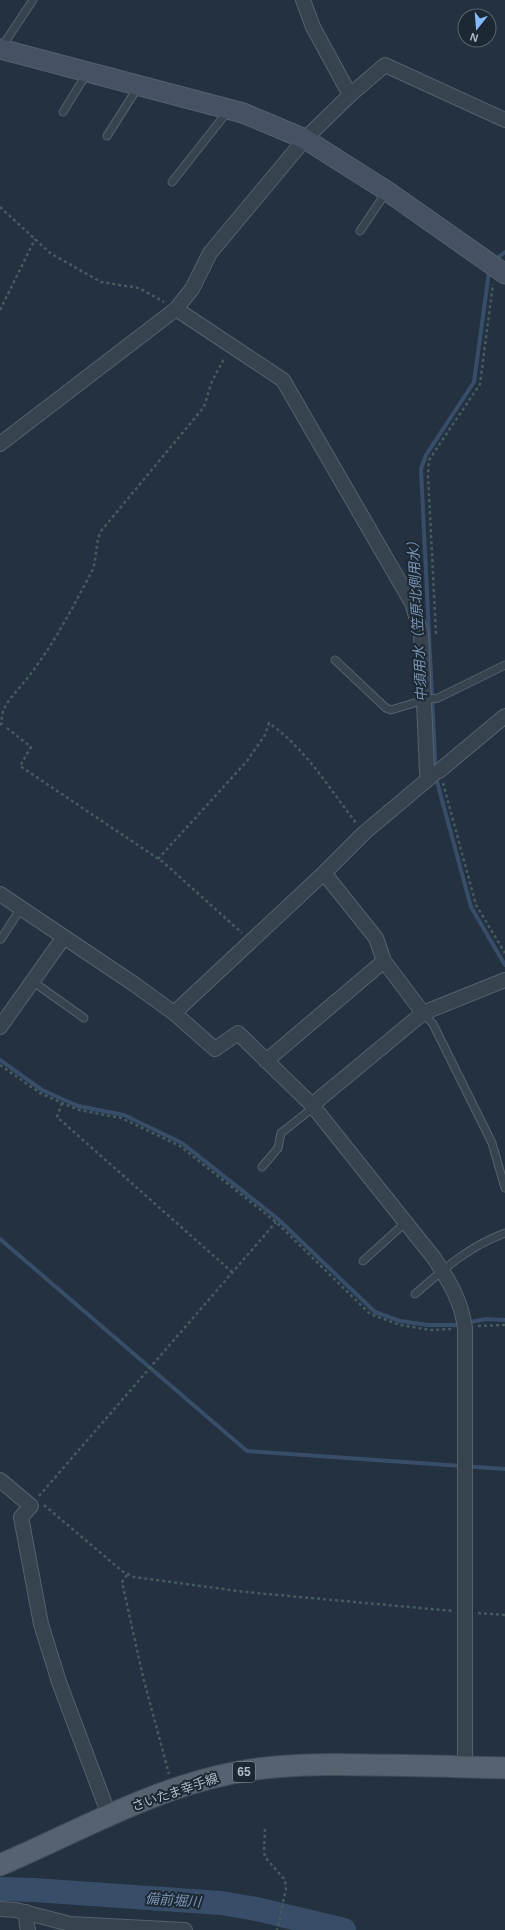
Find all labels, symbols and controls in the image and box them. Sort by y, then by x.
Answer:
north arrow [457,8,497,48]
text: N [468,31,480,44]
water label: 中須用水（笠原北側用水） [405,534,429,702]
road number: 65 [233,1762,255,1782]
street label: さいたま幸手線 [130,1770,220,1814]
water label: 備前堀川 [145,1890,203,1910]

